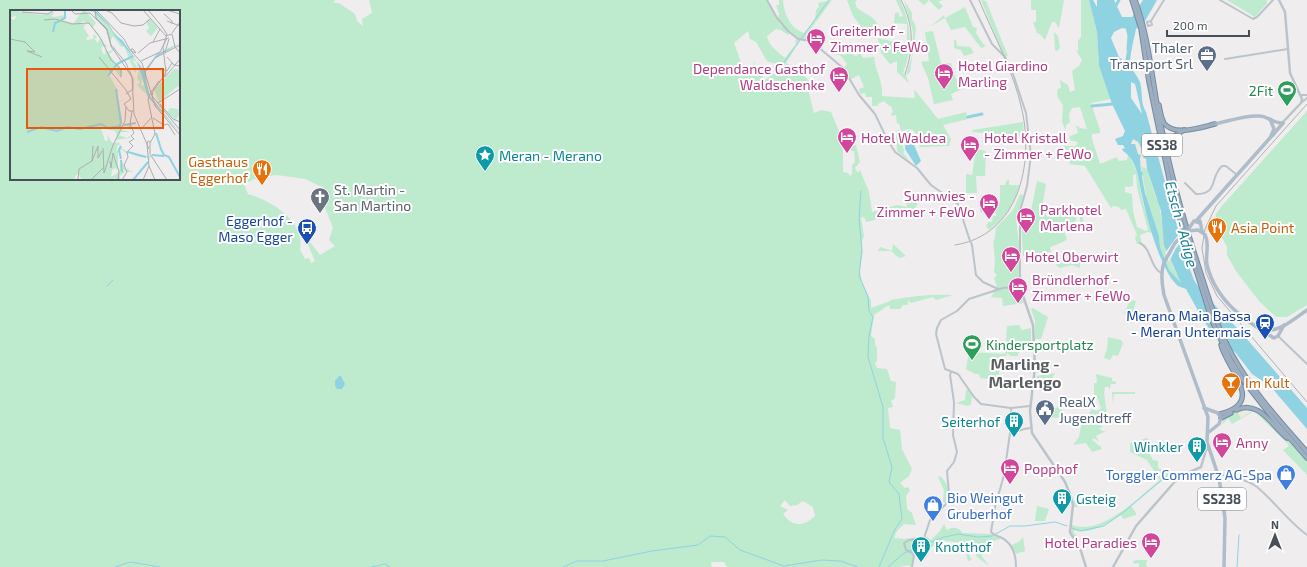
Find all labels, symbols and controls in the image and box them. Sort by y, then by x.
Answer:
inset map [10,10,180,180]
scale bar [1167,12,1249,38]
text: 200 m [1173,18,1207,32]
place label: Greiterhof - Zimmer + FeWo [830,22,928,55]
hotel icon: Greiterhof - Zimmer + FeWo [805,27,827,55]
place label: Thaler Transport Srl [1110,39,1194,72]
office icon: Thaler Transport Srl [1196,44,1218,72]
place label: Hotel Giardino Marling [958,57,1048,90]
place label: Dependance Gasthof Waldschenke [693,60,826,93]
hotel icon: Hotel Giardino Marling [933,62,955,90]
hotel icon: Dependance Gasthof Waldschenke [828,65,850,93]
sports icon: 2Fit [1276,79,1298,107]
place label: 2Fit [1249,82,1273,99]
hotel icon: Hotel Waldea [836,126,858,154]
place label: Hotel Waldea [861,129,946,146]
place label: Hotel Kristall - Zimmer + FeWo [984,129,1092,162]
hotel icon: Hotel Kristall - Zimmer + FeWo [959,134,981,162]
road number: SS38 [1142,134,1182,156]
place icon: Meran - Merano [474,144,496,172]
place label: Meran - Merano [499,147,602,164]
place label: Gasthaus Eggerhof [188,153,249,186]
restaurant icon: Gasthaus Eggerhof [251,158,273,186]
water label: Etsch - Adige [1162,179,1202,269]
place label: St. Martin - San Martino [334,181,411,214]
church icon: St. Martin - San Martino [309,186,331,214]
place label: Sunnwies - Zimmer + FeWo [877,187,975,220]
hotel icon: Sunnwies - Zimmer + FeWo [978,192,1000,220]
place label: Parkhotel Marlena [1040,201,1103,234]
hotel icon: Parkhotel Marlena [1015,206,1037,234]
place label: Eggerhof - Maso Egger [218,212,293,245]
restaurant icon: Asia Point [1206,216,1228,244]
bus stop icon: Eggerhof - Maso Egger [296,217,318,245]
place label: Asia Point [1231,219,1294,236]
hotel icon: Hotel Oberwirt [1000,245,1022,273]
place label: Hotel Oberwirt [1025,248,1119,265]
place label: Bründlerhof - Zimmer + FeWo [1032,271,1130,304]
hotel icon: Bründlerhof - Zimmer + FeWo [1007,276,1029,304]
place label: Merano Maia Bassa - Meran Untermais [1126,307,1251,340]
station icon: Merano Maia Bassa - Meran Untermais [1254,312,1276,340]
sports icon: Kindersportplatz [961,333,983,361]
place label: Kindersportplatz [986,336,1094,353]
district label: Marling - Marlengo [988,354,1062,391]
bar icon: Im Kult [1220,371,1242,399]
place label: Im Kult [1245,374,1290,391]
place label: RealX Jugendtreff [1059,393,1132,426]
public building icon: RealX Jugendtreff [1034,398,1056,426]
building icon: Seiterhof [1003,410,1025,438]
place label: Seiterhof [941,413,1001,430]
hotel icon: Anny [1211,431,1233,459]
place label: Anny [1236,434,1269,451]
building icon: Winkler [1186,435,1208,463]
place label: Winkler [1134,438,1183,455]
hotel icon: Popphof [999,457,1021,485]
place label: Popphof [1024,460,1078,477]
shop icon: Torggler Commerz AG-Spa [1275,463,1297,491]
place label: Torggler Commerz AG-Spa [1105,466,1272,483]
building icon: Gsteig [1051,487,1073,515]
road number: SS238 [1198,488,1246,510]
place label: Bio Weingut Gruberhof [947,489,1023,522]
place label: Gsteig [1076,490,1116,507]
shop icon: Bio Weingut Gruberhof [922,494,944,522]
north arrow [1255,515,1295,555]
text: N [1271,518,1279,531]
hotel icon: Hotel Paradies [1140,531,1162,559]
place label: Hotel Paradies [1045,534,1137,551]
building icon: Knotthof [910,535,932,563]
place label: Knotthof [935,538,992,555]

